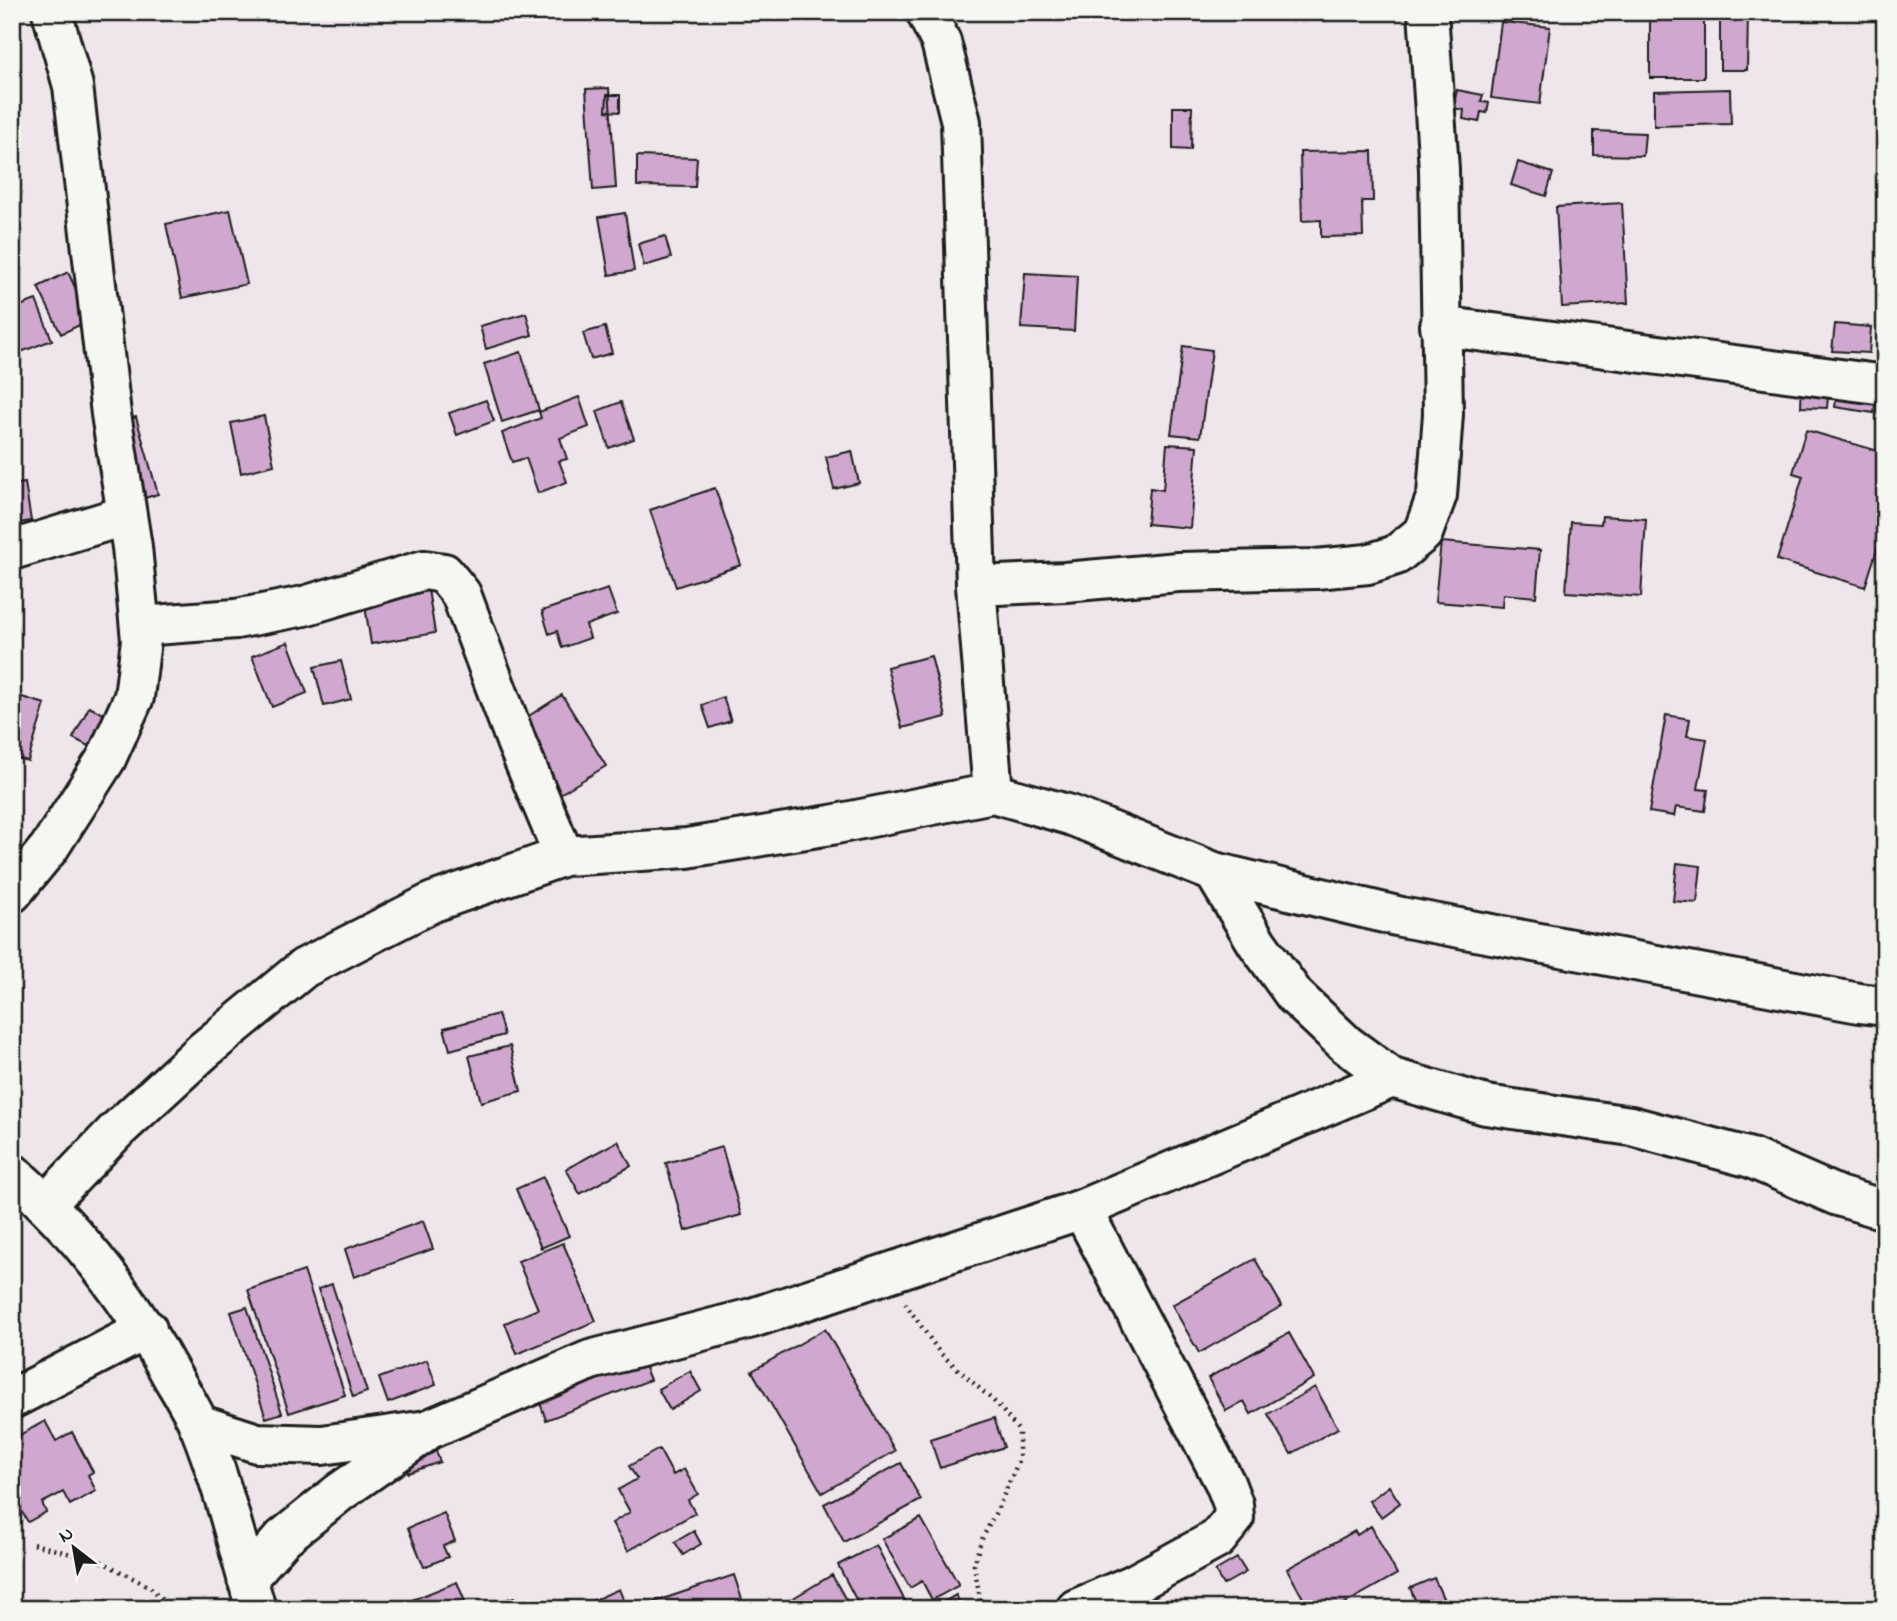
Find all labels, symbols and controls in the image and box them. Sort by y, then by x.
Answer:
north arrow [38,1512,108,1582]
text: N [54,1521,79,1550]

